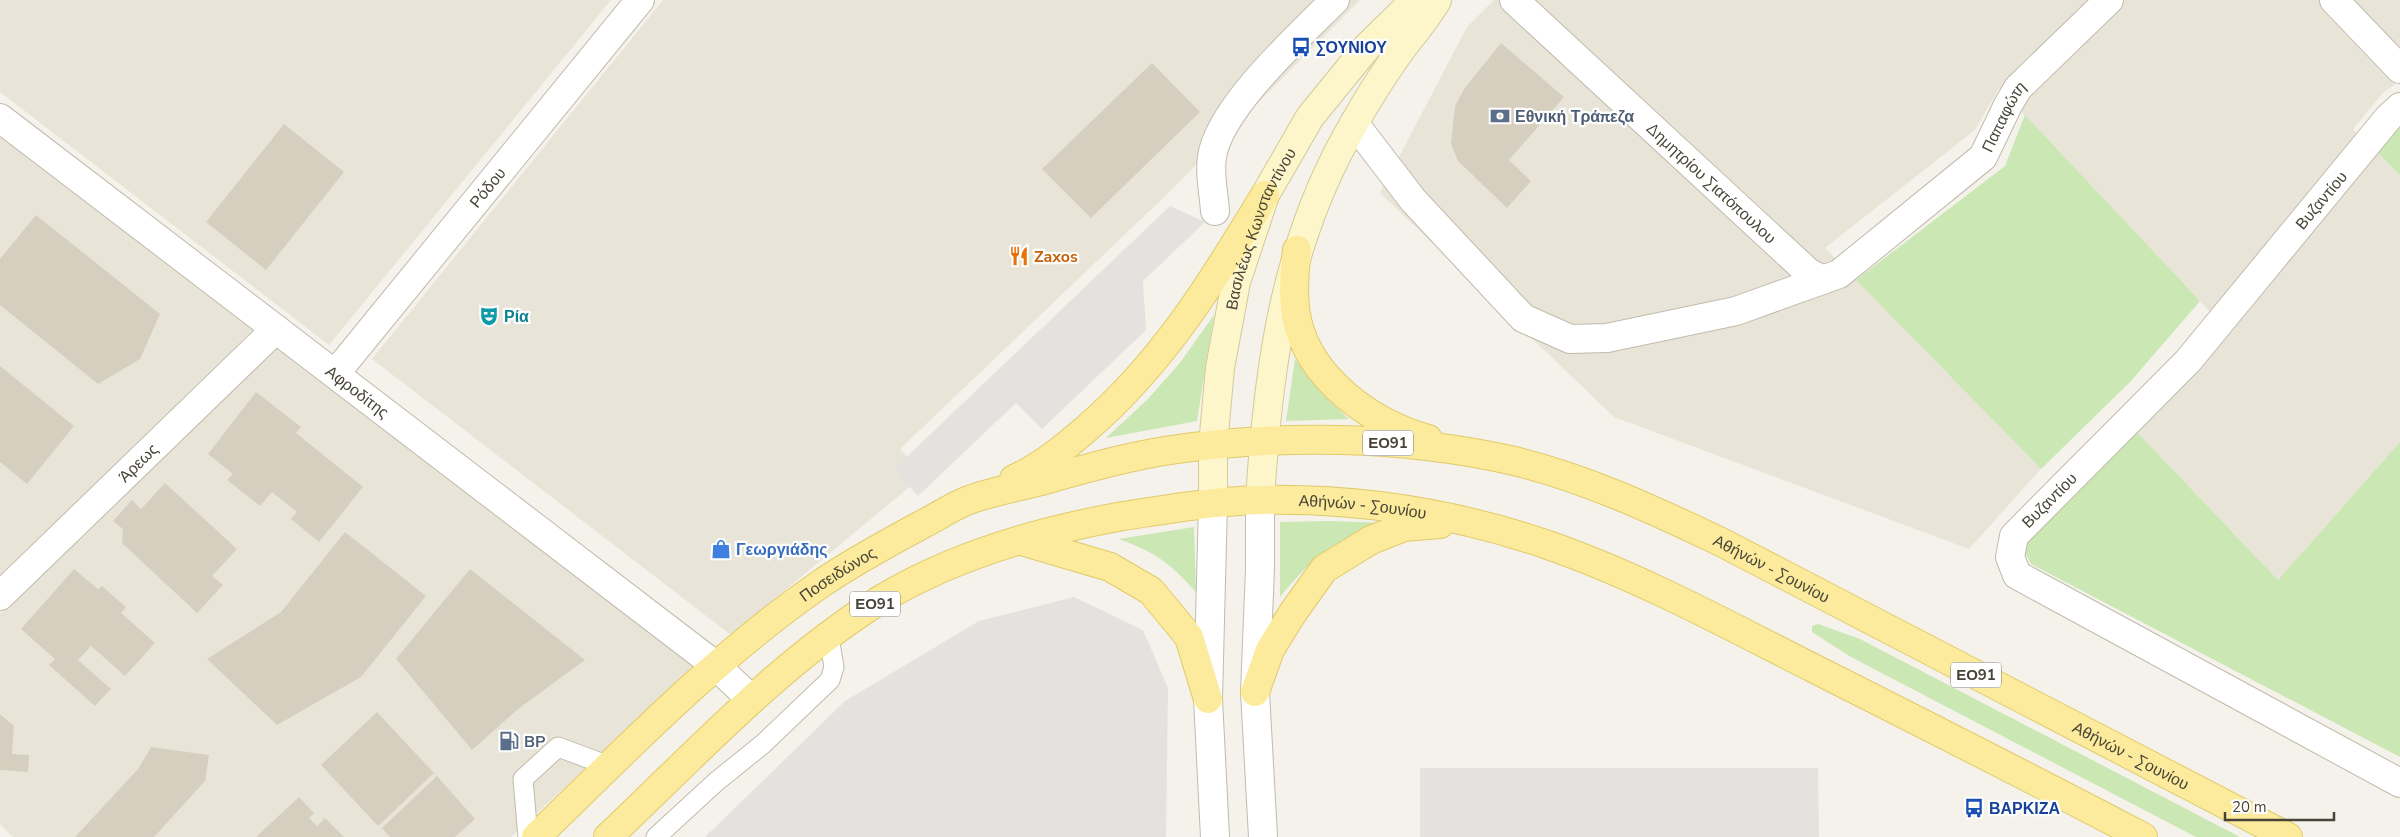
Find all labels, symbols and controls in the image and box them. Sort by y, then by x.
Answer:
bus stop icon: ΣΟΥΝΙΟΥ [1290,36,1312,58]
place label: ΣΟΥΝΙΟΥ [1316,37,1387,59]
street label: Παπαφώτη [1977,76,2031,156]
bank icon: Εθνική Τράπεζα [1489,105,1511,127]
place label: Εθνική Τράπεζα [1515,106,1634,128]
street label: Δημητρίου Σιατόπουλου [1641,118,1780,249]
street label: Βασιλέως Κωνσταντίνου [1221,144,1302,312]
street label: Ρόδου [465,163,511,213]
street label: Βυζαντίου [2291,167,2353,235]
restaurant icon: Zaxos [1008,245,1030,267]
place label: Zaxos [1034,246,1078,268]
theatre icon: Ρία [478,305,500,327]
place label: Ρία [504,306,529,328]
street label: Αφροδίτης [321,361,393,424]
road number: ΕΟ91 [1363,430,1413,456]
street label: Άρεως [114,439,163,488]
street label: Βυζαντίου [2017,468,2082,533]
street label: Αθήνών - Σουνίου [1298,490,1428,525]
street label: Αθήνών - Σουνίου [1709,530,1833,609]
shop icon: Γεωργιάδης [710,538,732,560]
place label: Γεωργιάδης [736,539,828,561]
street label: Ποσειδώνος [795,542,881,607]
road number: ΕΟ91 [850,592,900,616]
road number: ΕΟ91 [1951,662,2001,688]
street label: Αθήνών - Σουνίου [2068,717,2193,796]
fuel station icon: BP [498,730,520,752]
place label: BP [524,731,545,753]
scale bar [2225,790,2334,822]
bus stop icon: ΒΑΡΚΙΖΑ [1963,797,1985,819]
text: 20 m [2232,797,2267,817]
place label: ΒΑΡΚΙΖΑ [1989,798,2061,820]

